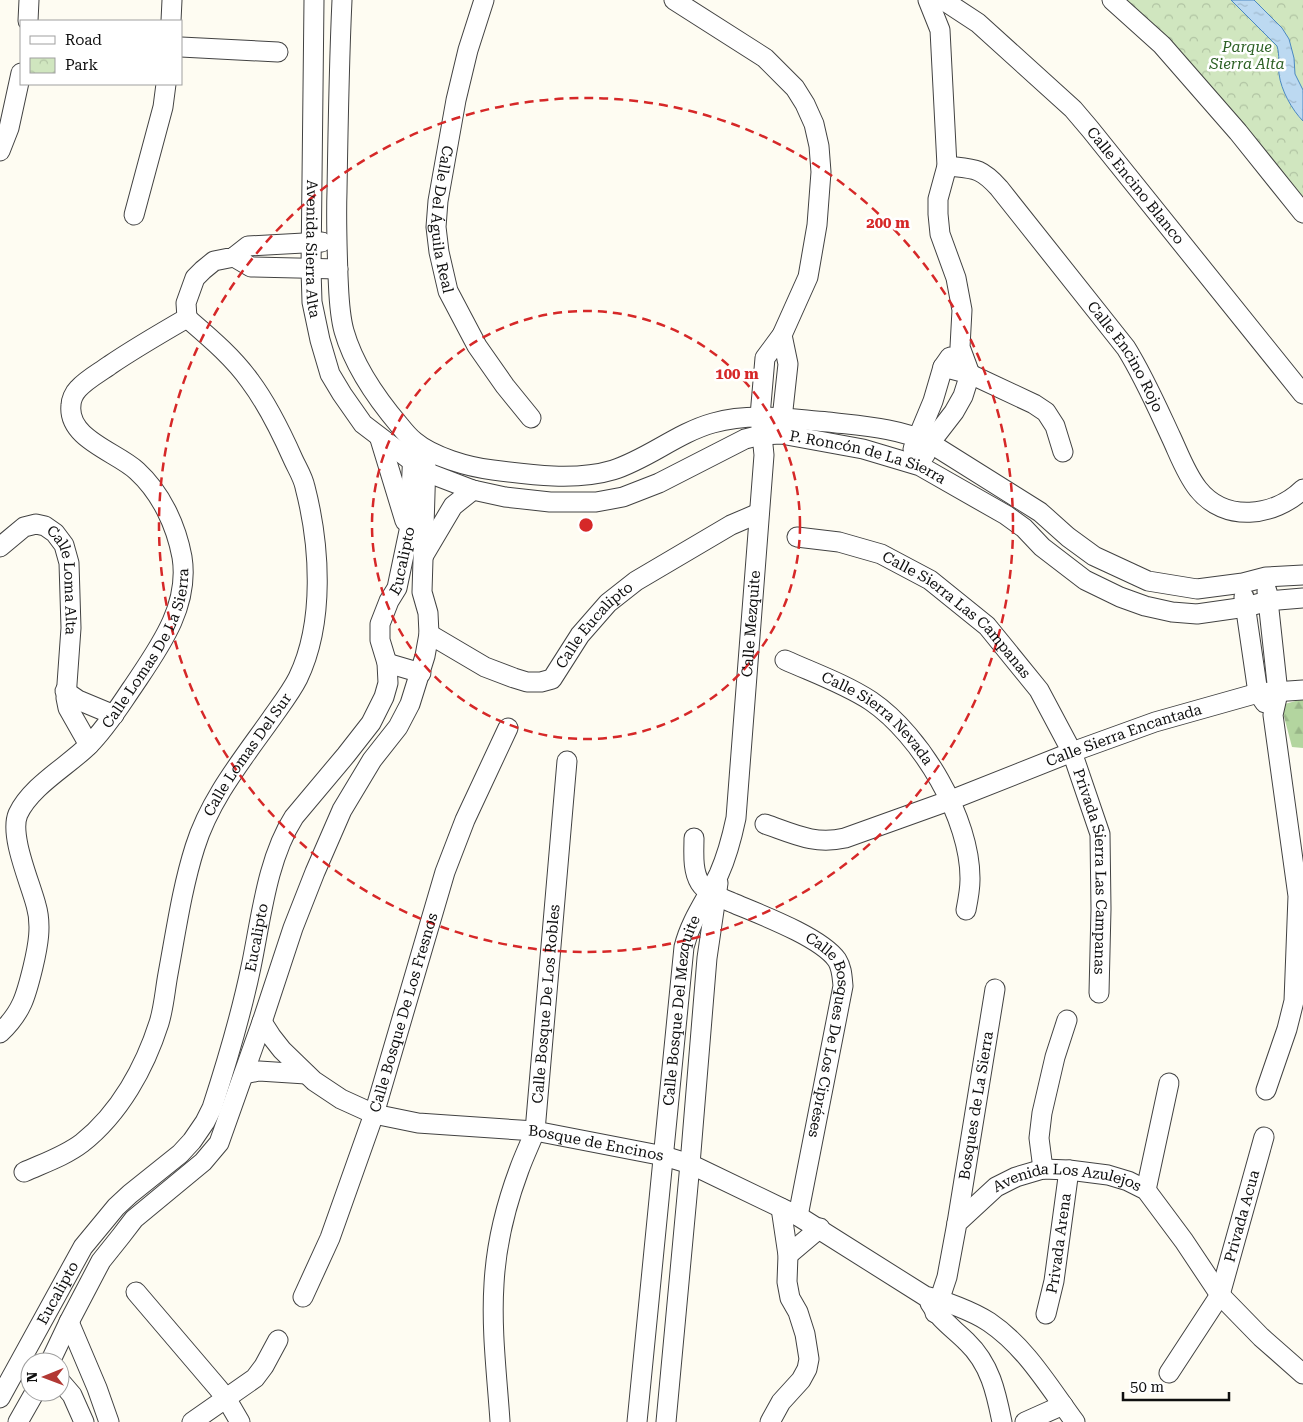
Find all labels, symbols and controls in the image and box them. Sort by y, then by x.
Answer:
legend [20,20,182,85]
text: Road [65,31,102,49]
park label: Parque Sierra Alta [1208,38,1285,73]
text: Park [65,56,99,74]
street label: Calle Encino Blanco [1083,123,1188,248]
street label: Calle Del Águila Real [427,144,457,295]
street label: Avenida Sierra Alta [302,180,324,320]
text: 200 m [866,214,910,232]
street label: Calle Encino Rojo [1083,298,1167,415]
text: 100 m [715,365,759,383]
street label: P. Roncón de La Sierra [788,427,949,488]
centre of rings [577,516,595,534]
street label: Calle Loma Alta [43,521,80,636]
street label: Eucalipto [386,525,419,599]
street label: Calle Sierra Las Campanas [879,547,1035,682]
street label: Calle Lomas De La Sierra [98,568,192,732]
street label: Calle Mezquite [738,570,764,678]
street label: Calle Eucalipto [552,578,636,672]
street label: Calle Sierra Nevada [819,668,937,769]
street label: Calle Lomas Del Sur [200,690,295,819]
street label: Calle Sierra Encantada [1043,700,1204,770]
street label: Privada Sierra Las Campanas [1069,766,1110,975]
street label: Eucalipto [241,902,272,973]
street label: Calle Bosque De Los Robles [528,904,564,1104]
street label: Calle Bosque De Los Fresnos [366,911,442,1115]
street label: Calle Bosque Del Mezquite [659,912,704,1107]
text: Calle Bosques De Los Cipréses [802,929,852,1139]
street label: Calle Bosques De Los Cipréses [791,930,821,1150]
street label: Bosques de La Sierra [955,1030,997,1181]
street label: Bosque de Encinos [528,1122,665,1165]
text: Avenida Los Azulejos [990,1160,1144,1196]
street label: Privada Acua [1221,1168,1263,1264]
street label: Avenida Los Azulejos [991,1182,1145,1202]
street label: Privada Arena [1042,1192,1075,1295]
street label: Eucalipto [33,1258,82,1328]
north arrow [20,1352,70,1402]
scale bar [1123,1370,1229,1402]
text: N [24,1371,40,1383]
text: 50 m [1130,1378,1165,1396]

